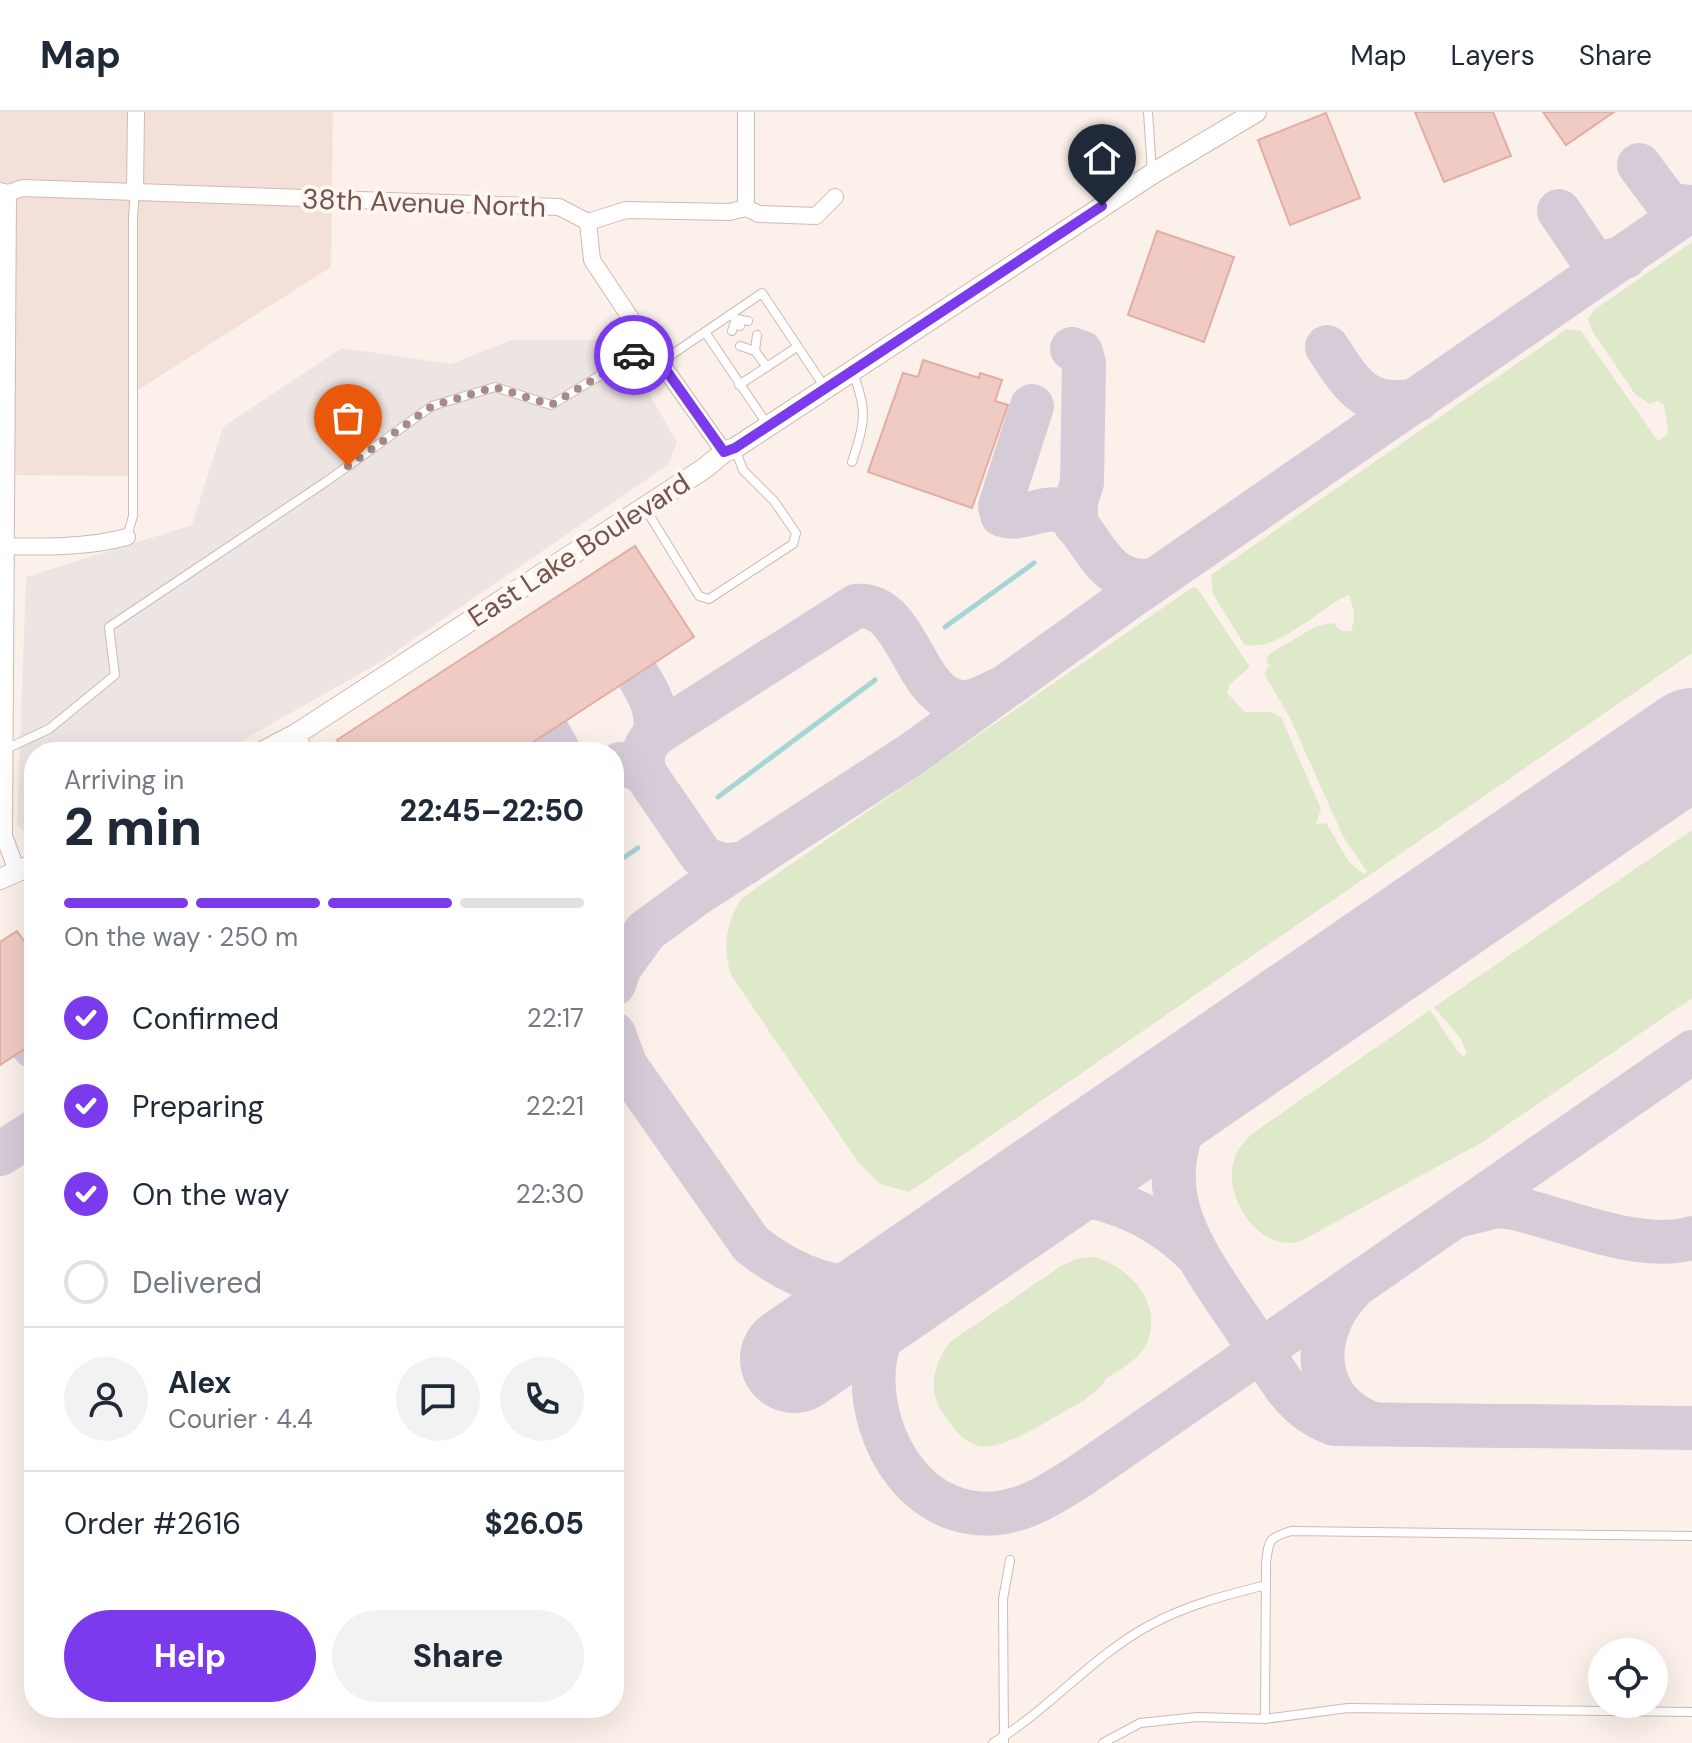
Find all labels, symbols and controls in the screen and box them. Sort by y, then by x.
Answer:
text: Map [40,30,121,80]
text: Map [1350,37,1407,74]
text: Layers [1451,37,1535,74]
text: Share [1579,37,1652,74]
pin [1068,124,1136,206]
icon: home [1080,136,1124,180]
street label: 38th Avenue North [301,180,547,226]
courier [594,315,674,395]
icon: car [612,333,656,377]
pin [314,384,382,466]
icon: bag [326,396,370,440]
street label: East Lake Boulevard [461,464,697,636]
text: Arriving in [64,763,184,797]
text: 22:45–22:50 [400,791,584,830]
text: 2 min [64,793,202,861]
text: On the way · 250 m [64,920,298,954]
icon: check [64,996,108,1040]
text: Confirmed [132,999,279,1038]
text: 22:17 [527,1001,584,1035]
icon: check [64,1084,108,1128]
text: Preparing [132,1087,264,1126]
text: 22:21 [526,1089,584,1123]
icon: check [64,1172,108,1216]
text: On the way [132,1175,289,1214]
text: 22:30 [516,1177,584,1211]
text: Delivered [132,1263,262,1302]
button: person [64,1357,148,1441]
button: chat [396,1357,480,1441]
button: phone [500,1357,584,1441]
text: Alex [168,1363,231,1402]
text: Courier · 4.4 [168,1402,313,1436]
text: Order #2616 [64,1504,241,1543]
text: $26.05 [484,1504,584,1543]
button: Help [64,1610,316,1702]
button: Share [332,1610,584,1702]
map controls [1588,1638,1668,1718]
button: locate [1588,1638,1668,1718]

